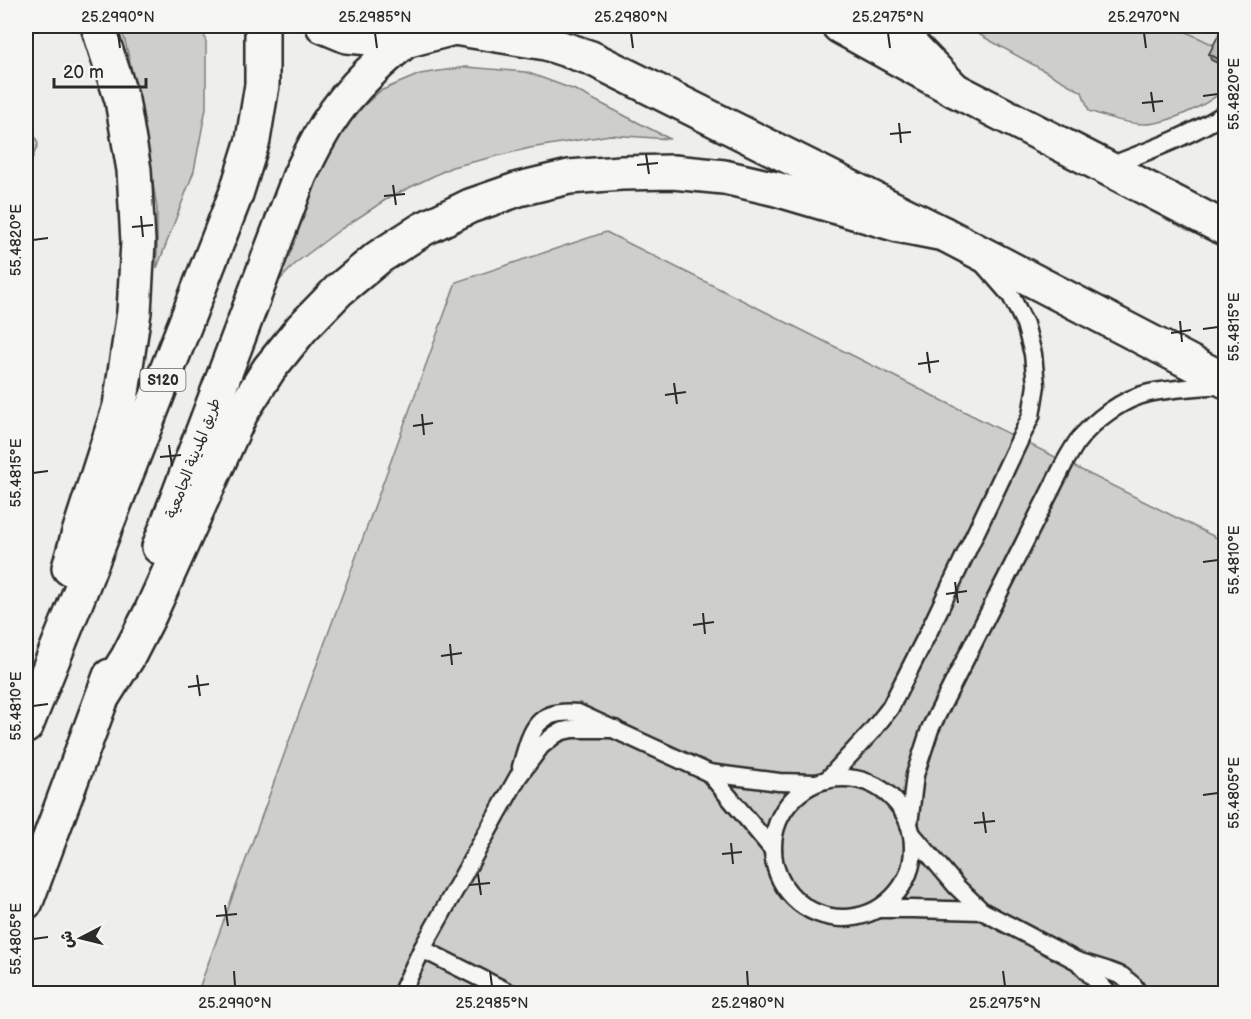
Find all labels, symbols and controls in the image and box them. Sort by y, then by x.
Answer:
text: 25.2990°N [81,8,155,27]
text: 25.2985°N [338,8,412,27]
text: 25.2980°N [594,8,668,27]
text: 25.2975°N [852,8,924,27]
text: 25.2970°N [1108,8,1180,27]
scale bar [54,51,146,89]
text: 55.4820°E [1225,58,1244,130]
text: 20 m [63,62,104,83]
text: 55.4820°E [7,204,26,276]
text: 55.4815°E [1225,292,1244,362]
road number: S120 [140,369,186,391]
street label: طريق المدينة الجامعية [162,395,225,521]
text: 55.4815°E [7,438,26,508]
text: 55.4810°E [1225,525,1244,595]
text: 55.4810°E [7,671,26,741]
text: 55.4805°E [1225,757,1244,829]
text: 55.4805°E [7,903,26,975]
north arrow [51,908,111,968]
text: ش [57,930,78,950]
text: 25.2990°N [198,994,272,1013]
text: 25.2985°N [455,994,529,1013]
text: 25.2980°N [711,994,785,1013]
text: 25.2975°N [969,994,1041,1013]

